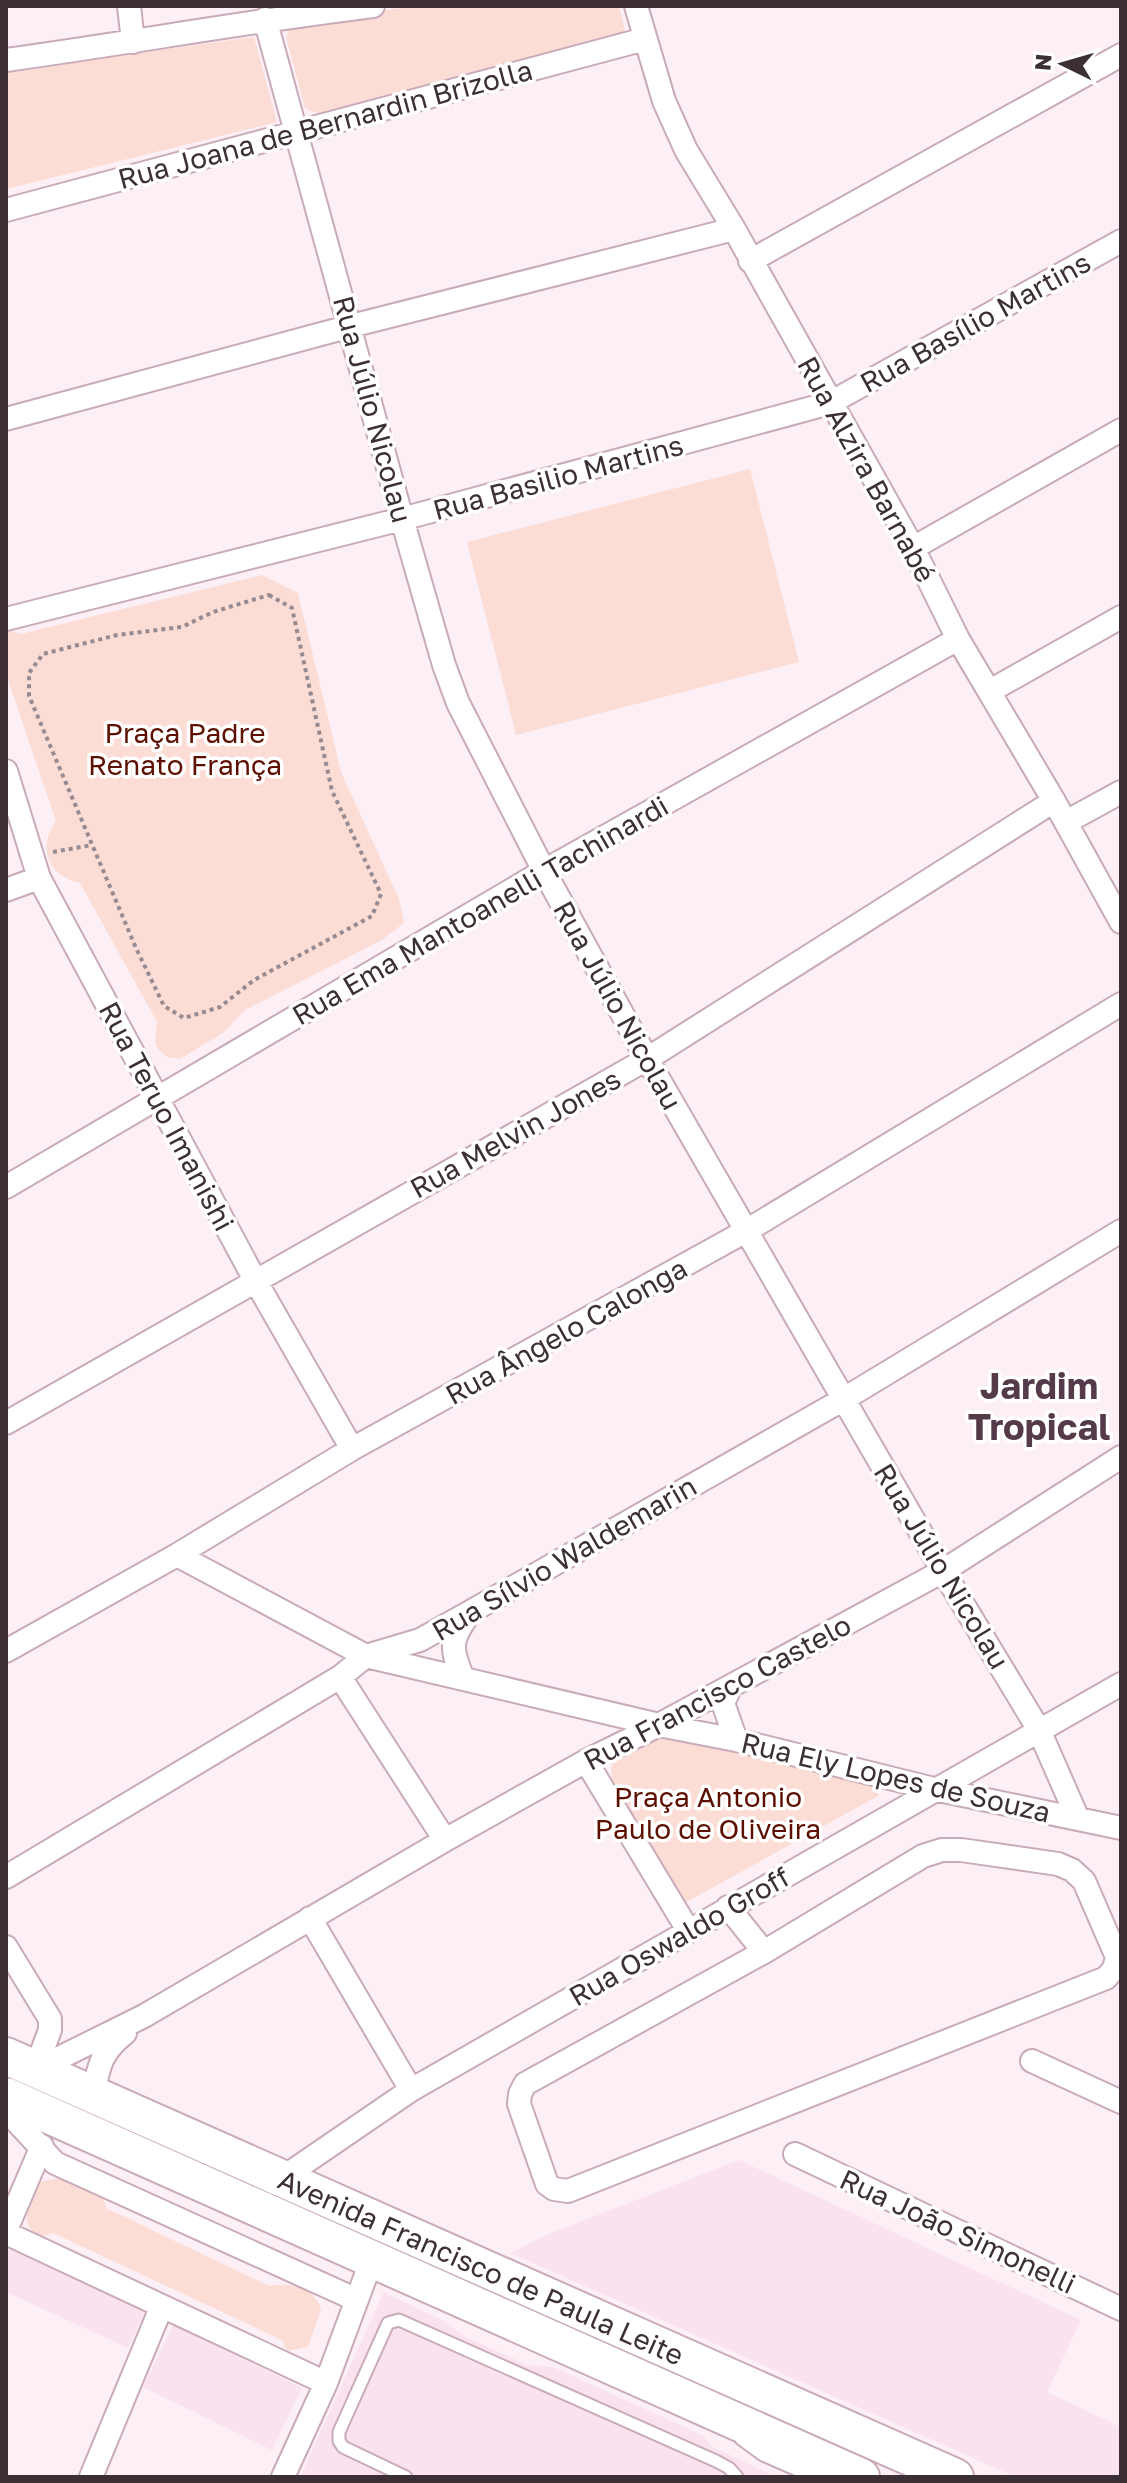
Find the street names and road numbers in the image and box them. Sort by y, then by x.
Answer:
street label: Rua Joana de Bernardin Brizolla [114,53,536,195]
street label: Rua Basílio Martins [854,245,1096,399]
street label: Rua Júlio Nicolau [327,292,419,526]
street label: Rua Alzira Barnabé [791,350,943,588]
street label: Rua Basilio Martins [429,428,687,526]
street label: Rua Ema Mantoanelli Tachinardi [286,789,674,1031]
street label: Rua Júlio Nicolau [547,895,689,1115]
street label: Rua Teruo Imanishi [93,996,241,1236]
street label: Rua Melvin Jones [404,1062,626,1204]
street label: Rua Ângelo Calonga [440,1251,692,1411]
street label: Rua Júlio Nicolau [868,1457,1016,1675]
street label: Rua Sílvio Waldemarin [426,1469,702,1647]
street label: Rua Francisco Castelo [578,1608,856,1776]
street label: Rua Ely Lopes de Souza [738,1725,1054,1829]
street label: Rua Oswaldo Groff [563,1859,795,2013]
street label: Avenida Francisco de Paula Leite [273,2162,689,2372]
street label: Rua João Simonelli [835,2162,1081,2300]

